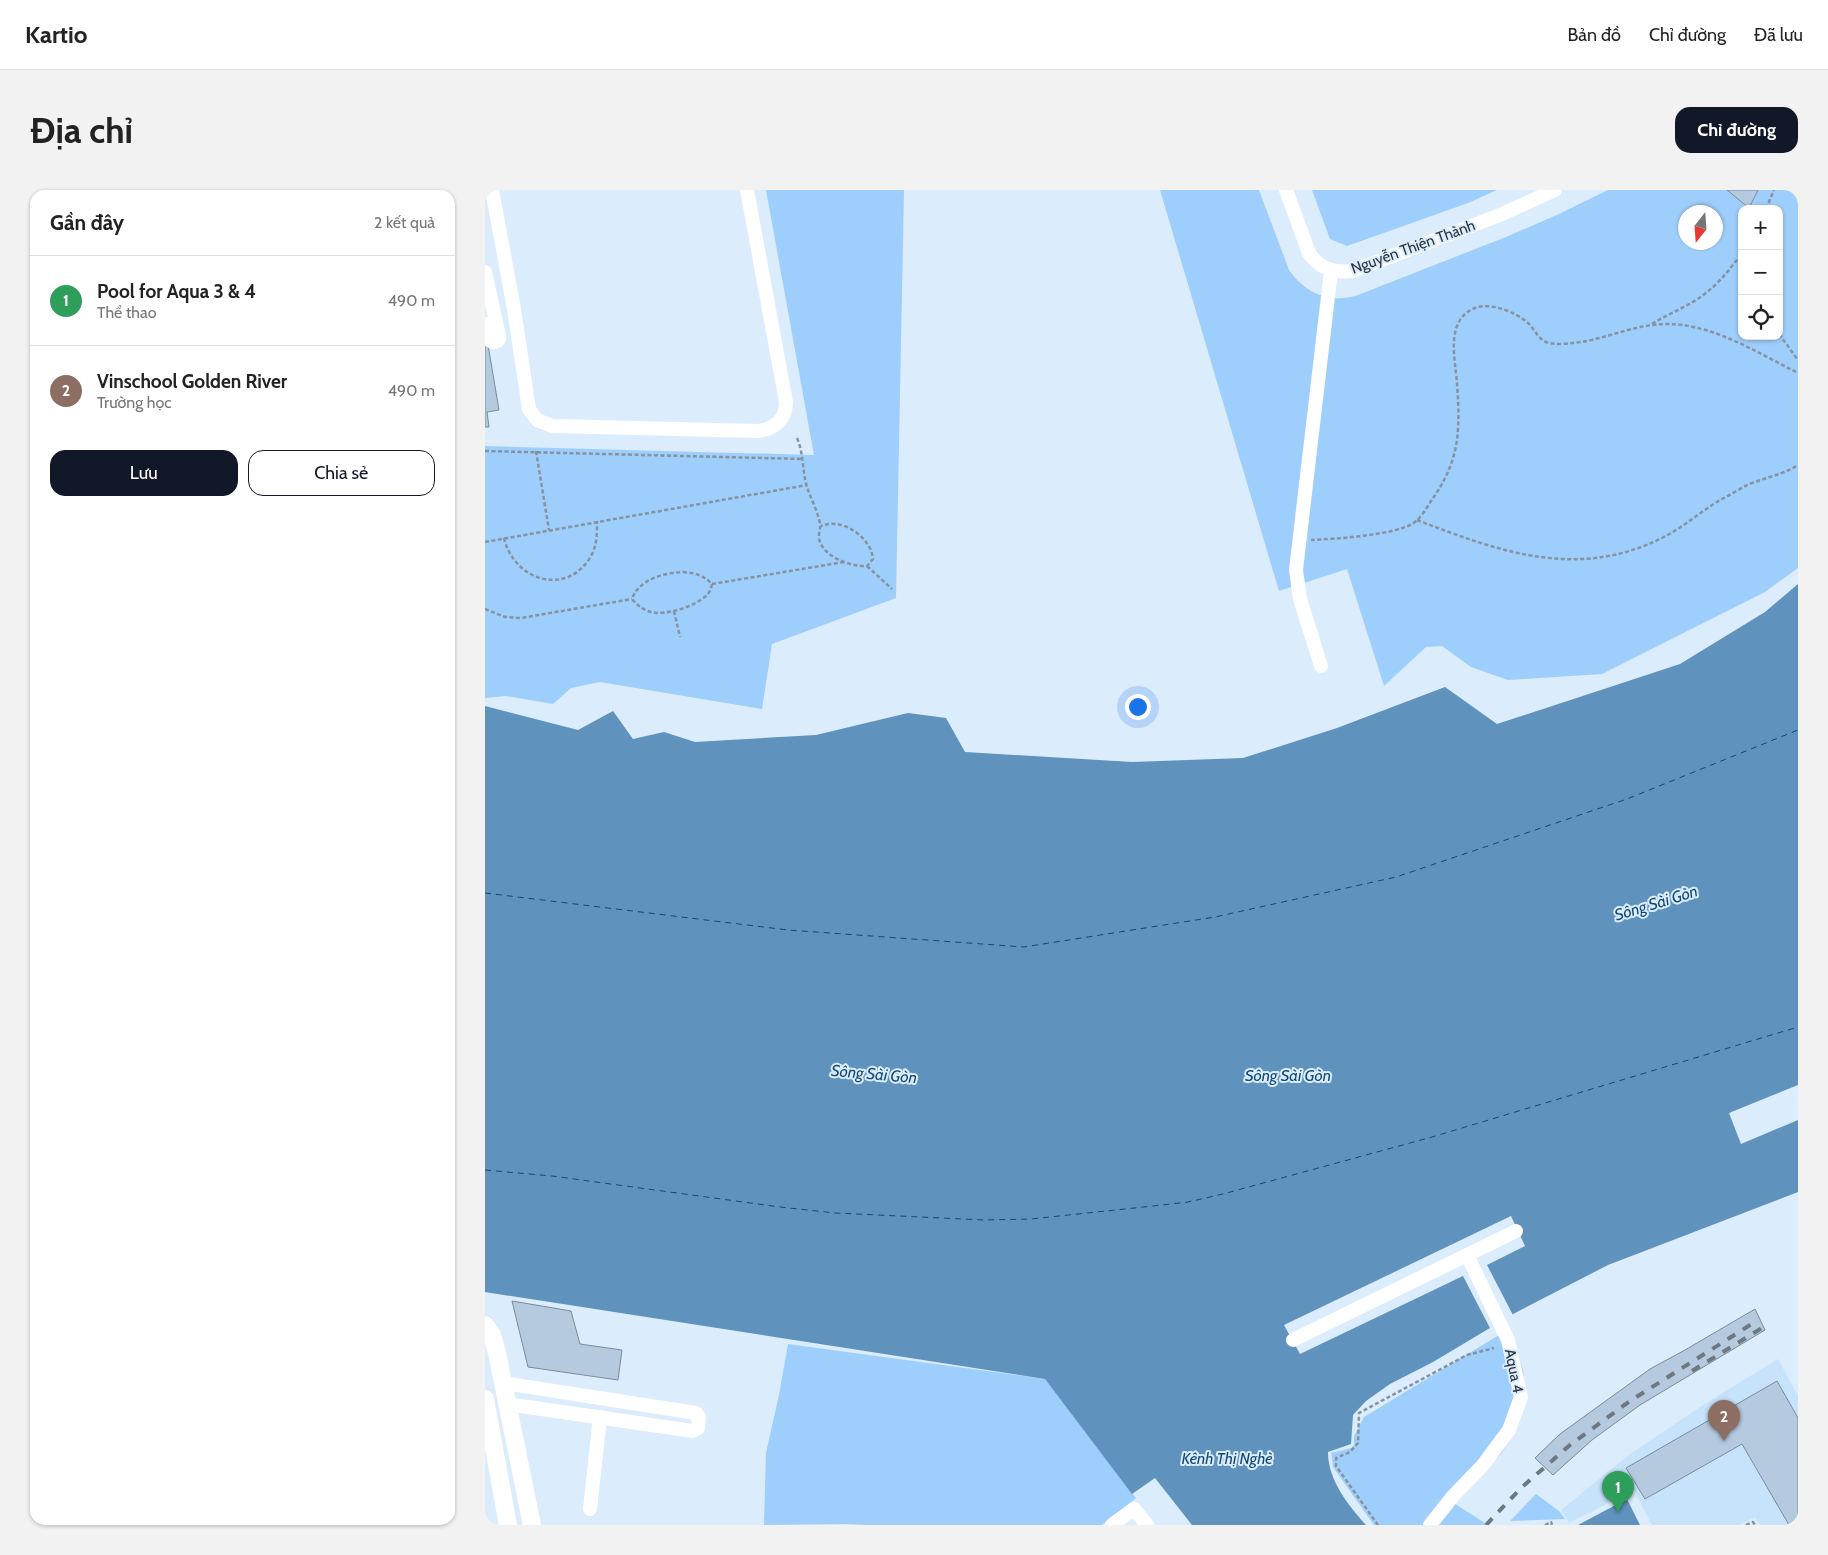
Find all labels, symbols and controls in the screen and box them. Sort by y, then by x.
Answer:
text: Kartio [25,20,88,49]
text: Bản đồ [1568,24,1621,46]
text: Chỉ đường [1649,24,1726,46]
text: Đã lưu [1754,24,1803,46]
button: Chỉ đường [1675,107,1798,153]
text: Địa chỉ [30,109,133,152]
north arrow [1678,205,1723,250]
map controls [1738,205,1783,340]
button: + [1738,205,1783,250]
text: Gần đây [50,210,124,235]
text: 2 kết quả [374,213,435,232]
street label: Nguyễn Thiện Thành [1348,216,1478,278]
button: − [1738,250,1783,295]
text: Pool for Aqua 3 & 4 [97,280,256,303]
text: 1 [63,291,69,310]
text: 490 m [388,291,435,310]
button: locate [1738,295,1783,340]
text: Thể thao [97,303,156,322]
text: Vinschool Golden River [97,370,287,393]
text: 2 [62,381,70,400]
text: 490 m [388,381,435,400]
text: Trường học [97,393,172,412]
button: Lưu [50,450,238,496]
button: Chia sẻ [248,450,435,496]
your location [1125,694,1151,720]
water label: Sông Sài Gòn [1612,881,1700,925]
water label: Sông Sài Gòn [830,1061,918,1087]
water label: Sông Sài Gòn [1245,1066,1331,1085]
street label: Aqua 4 [1501,1347,1527,1395]
pin: 2 [1708,1400,1740,1441]
water label: Kênh Thị Nghè [1181,1449,1273,1468]
pin: 1 [1602,1471,1634,1512]

